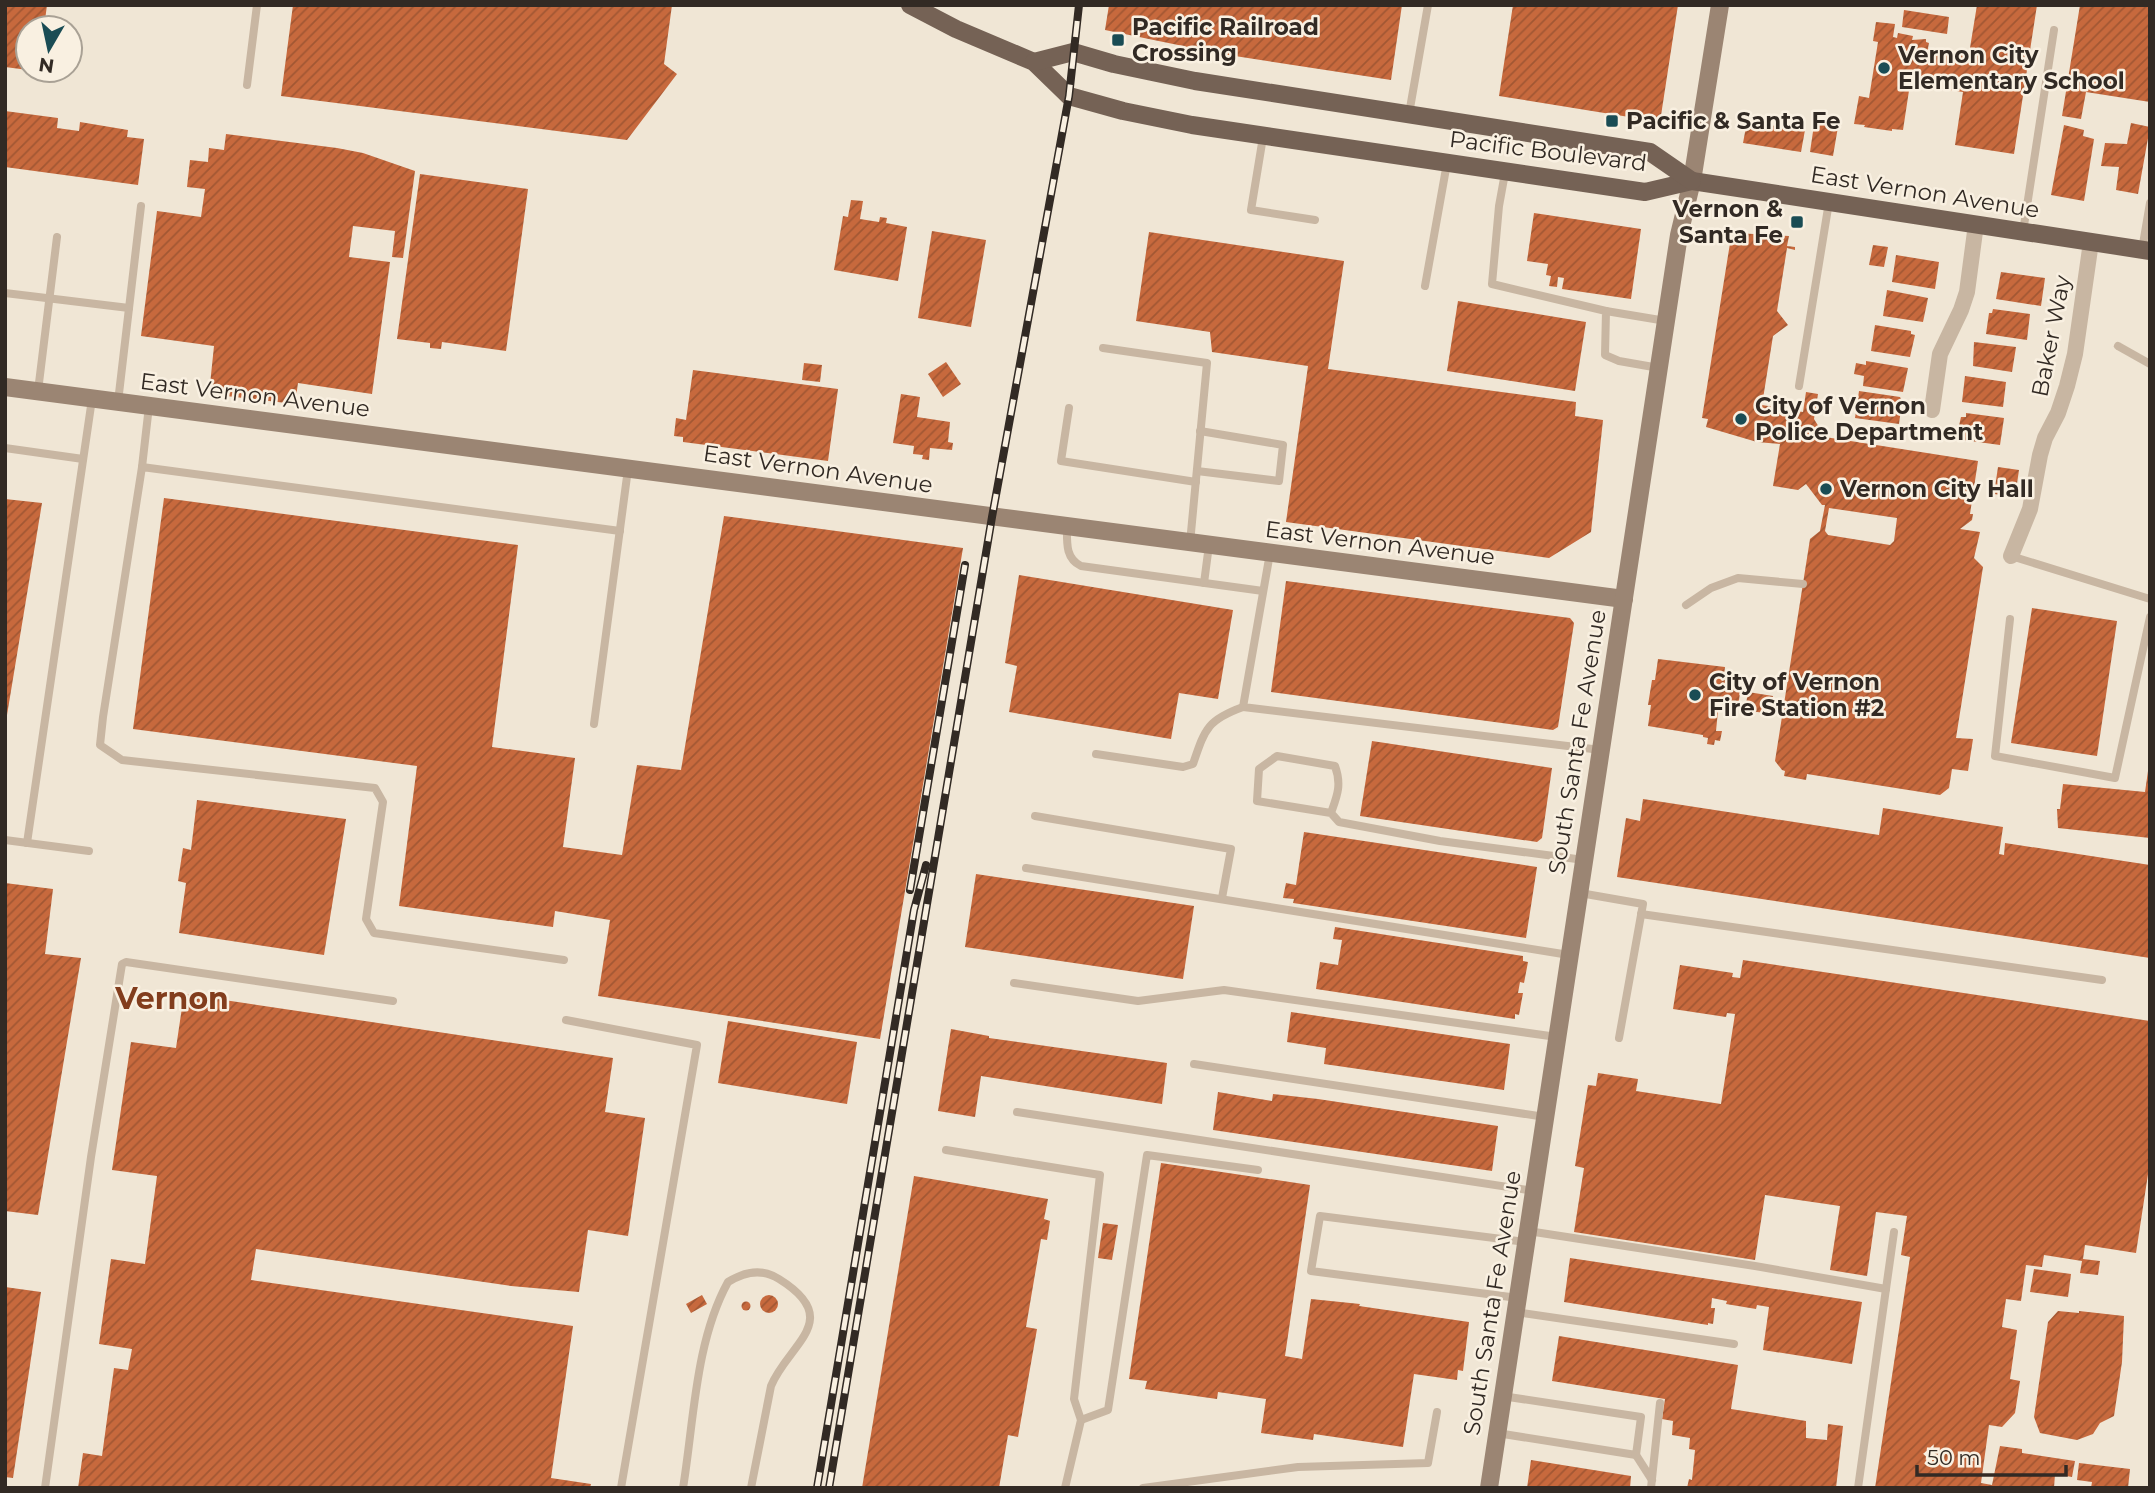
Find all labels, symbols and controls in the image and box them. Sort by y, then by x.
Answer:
place label: Pacific Railroad Crossing [1132,13,1319,67]
north arrow [14,14,84,84]
marker: Pacific Railroad Crossing [1110,32,1126,48]
place label: Vernon City Elementary School [1897,41,2125,95]
text: N [37,53,56,78]
marker: Vernon City Elementary School [1876,60,1892,76]
place label: Pacific & Santa Fe [1626,107,1840,135]
marker: Pacific & Santa Fe [1604,113,1620,129]
street label: Pacific Boulevard [1448,125,1648,177]
street label: East Vernon Avenue [1809,160,2041,224]
place label: Vernon & Santa Fe [1672,195,1783,249]
marker: Vernon & Santa Fe [1789,214,1805,230]
street label: Baker Way [2026,272,2077,399]
street label: East Vernon Avenue [138,367,372,423]
place label: City of Vernon Police Department [1755,392,1983,446]
marker: City of Vernon Police Department [1733,411,1749,427]
street label: East Vernon Avenue [701,439,935,499]
place label: Vernon City Hall [1839,475,2034,503]
marker: Vernon City Hall [1818,481,1834,497]
street label: East Vernon Avenue [1263,515,1497,571]
street label: South Santa Fe Avenue [1542,608,1612,876]
place label: City of Vernon Fire Station #2 [1709,668,1884,722]
marker: City of Vernon Fire Station #2 [1687,687,1703,703]
district label: Vernon [114,980,229,1017]
street label: South Santa Fe Avenue [1457,1169,1527,1437]
scale bar [1917,1434,2066,1478]
text: 50 m [1927,1445,1981,1470]

